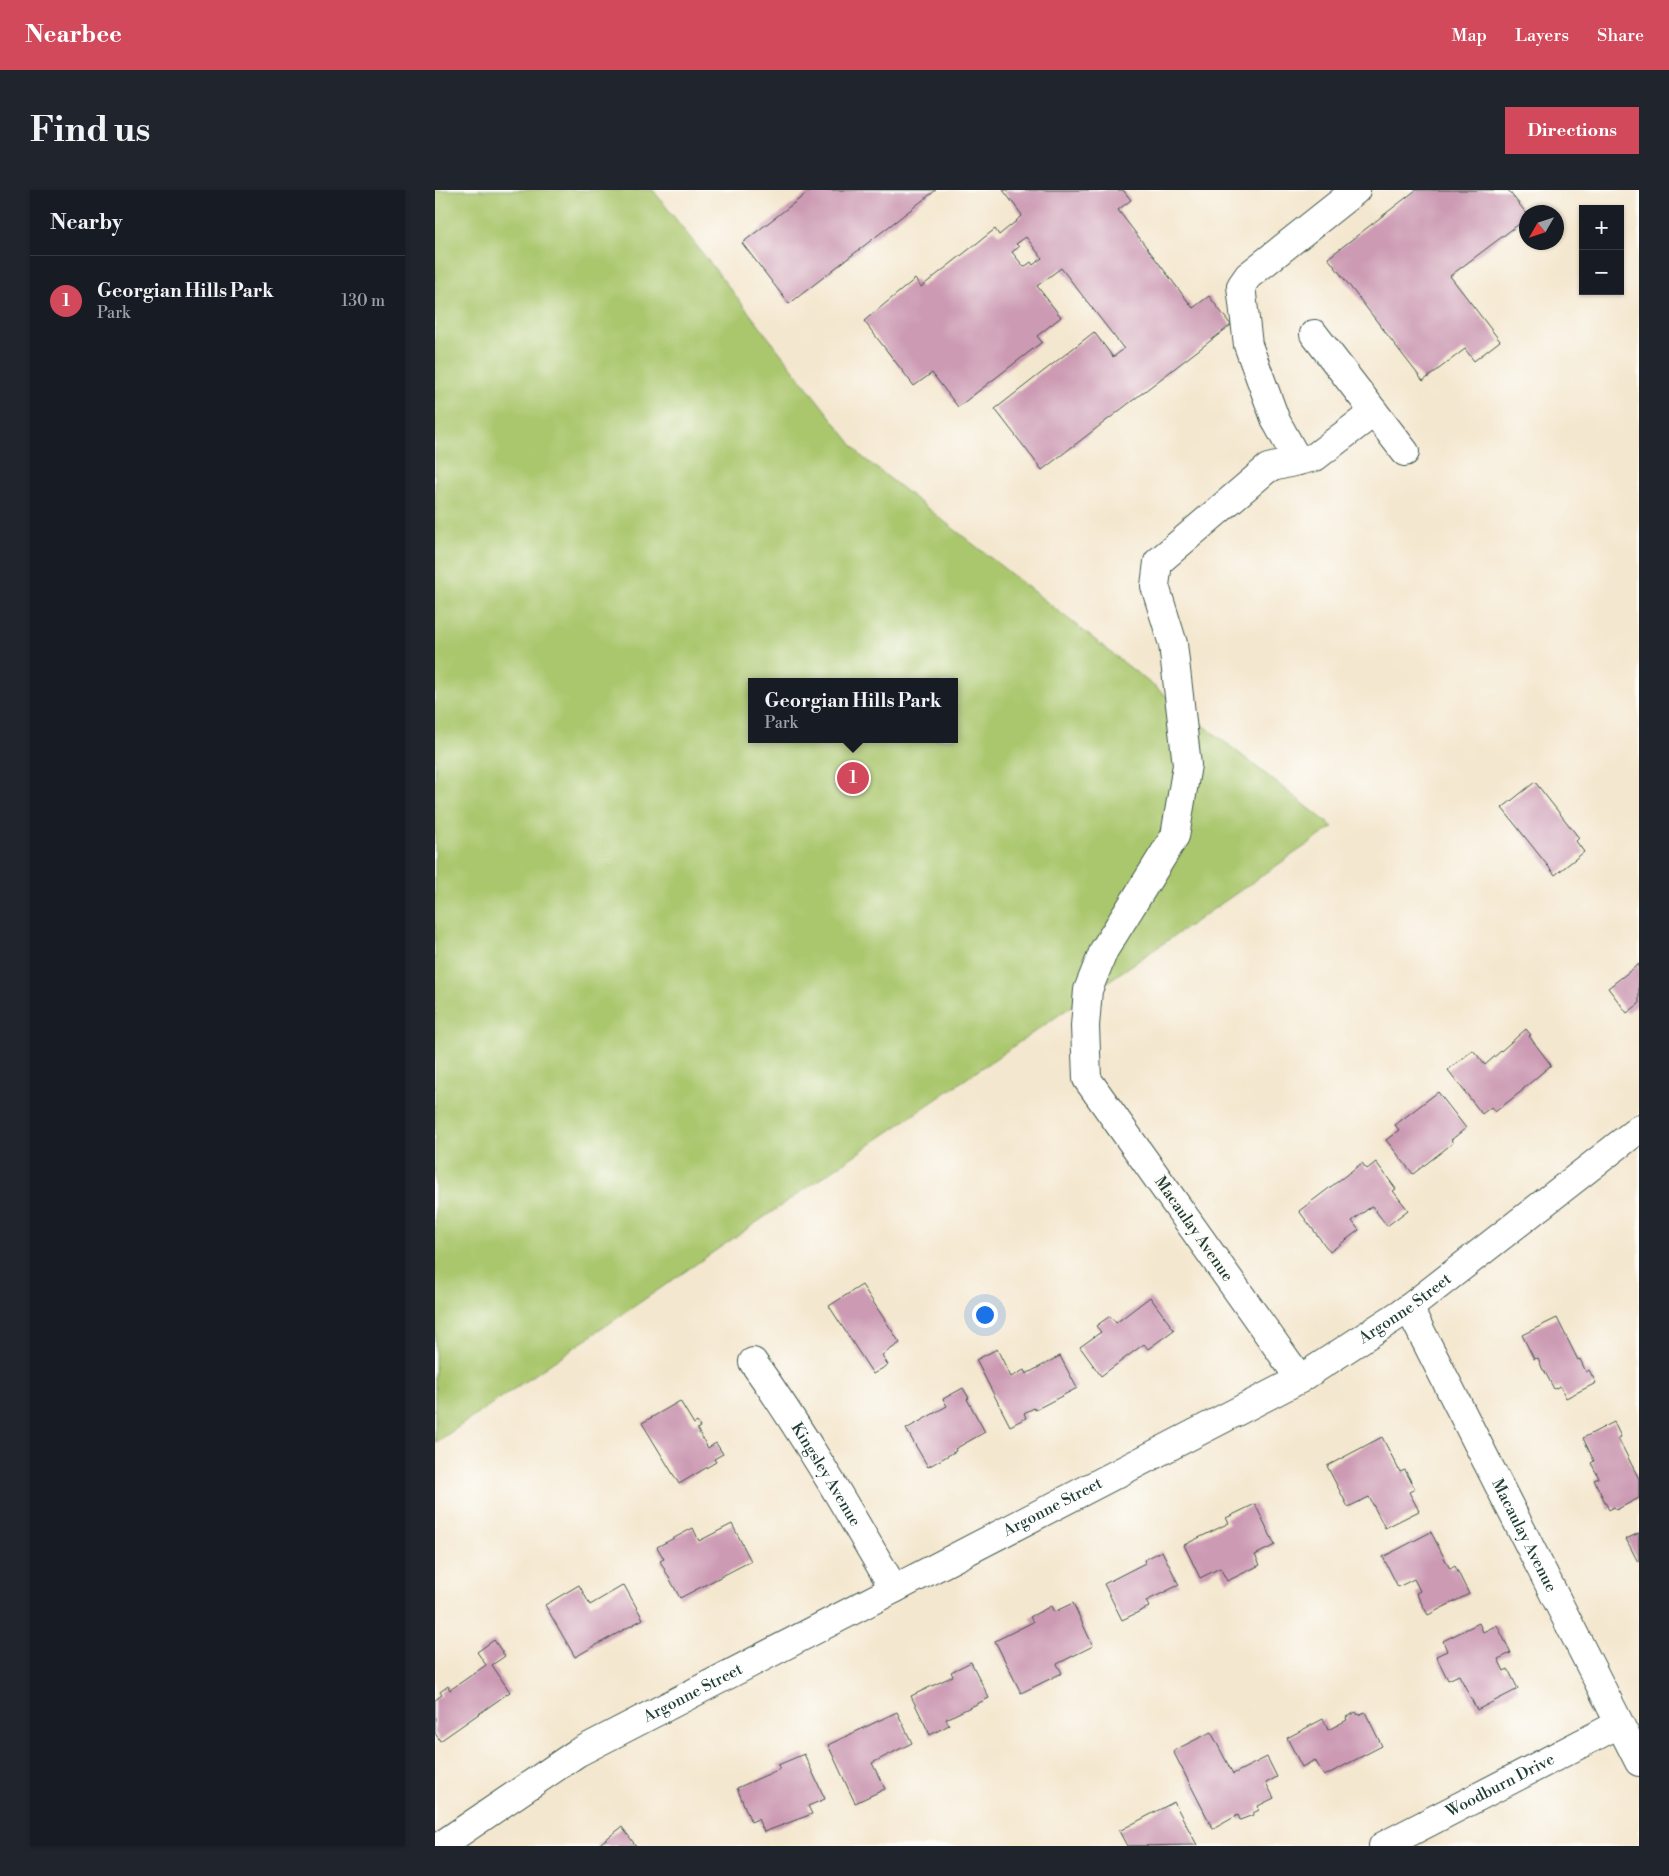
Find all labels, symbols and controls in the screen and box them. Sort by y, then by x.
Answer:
text: Nearbee [25,20,122,50]
text: Map [1452,24,1487,47]
text: Layers [1515,24,1569,47]
text: Share [1597,24,1644,47]
button: Directions [1505,107,1639,154]
text: Find us [30,109,150,152]
north arrow [1519,205,1564,250]
map controls [1579,205,1624,295]
button: + [1579,205,1624,250]
text: Nearby [50,210,123,236]
button: − [1579,250,1624,295]
text: Georgian Hills Park [97,279,274,303]
text: 1 [62,291,70,311]
text: 130 m [341,291,385,311]
text: Park [97,303,130,323]
popup [748,678,958,743]
text: Georgian Hills Park [765,689,941,713]
text: Park [765,713,798,733]
pin: 1 [837,759,869,797]
street label: Macaulay Avenue [1150,1172,1238,1286]
street label: Argonne Street [1354,1269,1456,1349]
your location [972,1302,998,1328]
street label: Kingsley Avenue [786,1419,865,1530]
street label: Argonne Street [999,1473,1106,1541]
street label: Macaulay Avenue [1487,1476,1561,1595]
street label: Argonne Street [639,1659,746,1727]
street label: Woodburn Drive [1442,1749,1558,1822]

